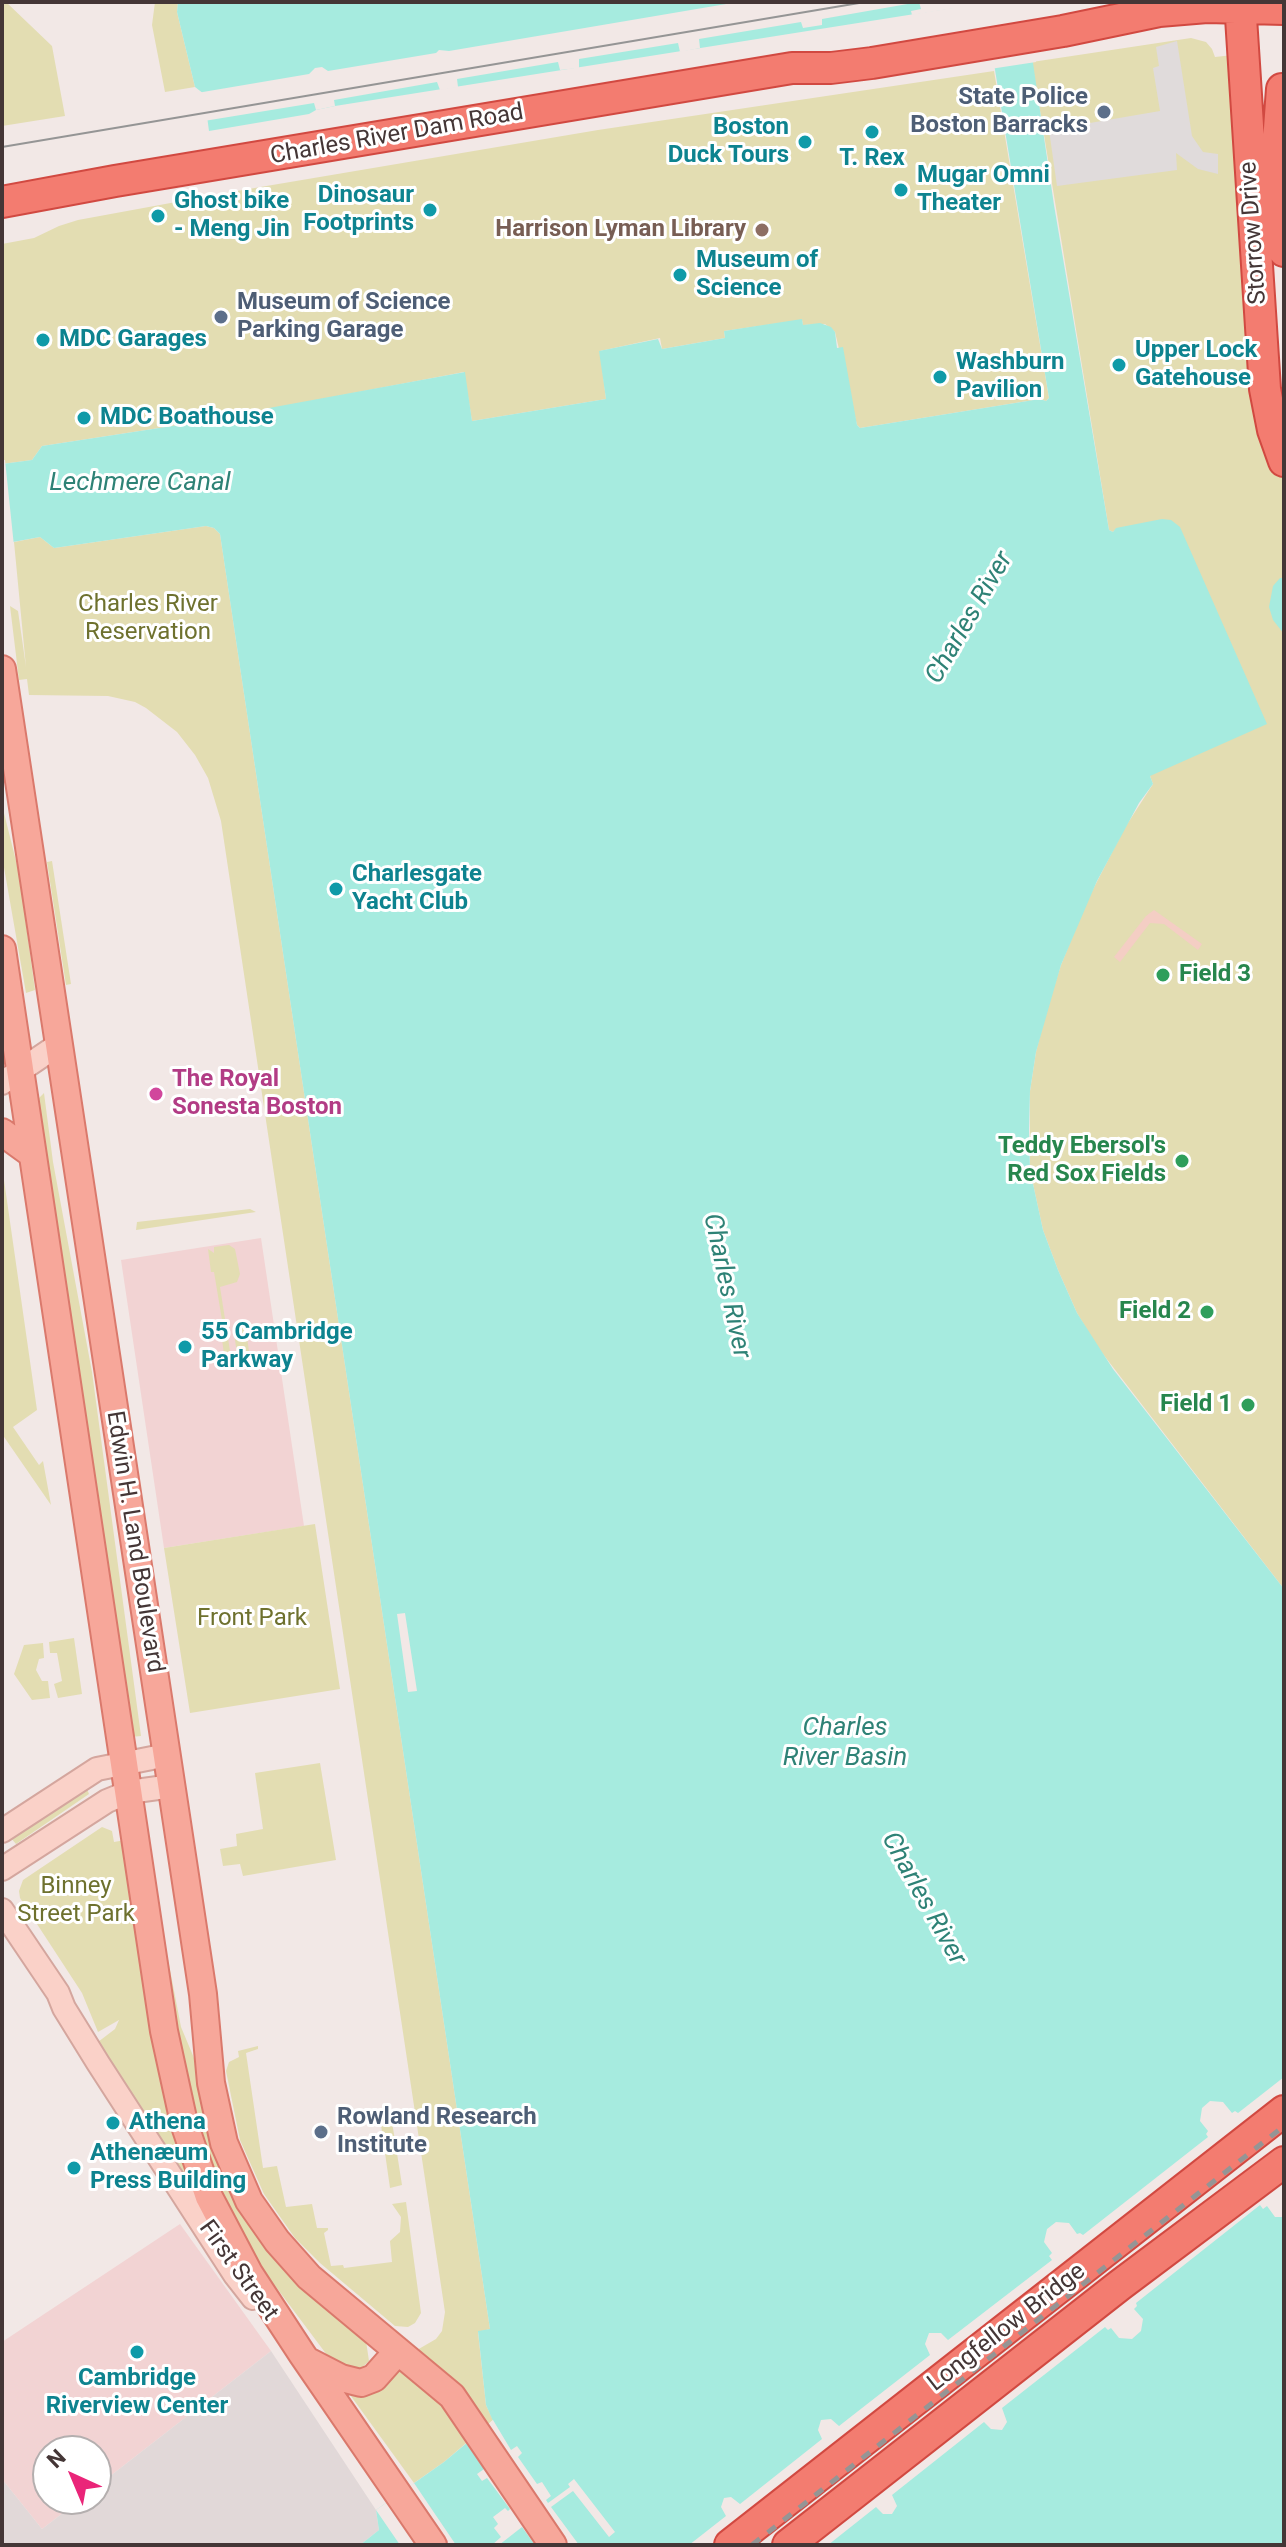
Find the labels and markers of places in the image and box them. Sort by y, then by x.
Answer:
place label: State Police Boston Barracks [910,84,1088,140]
marker: State Police Boston Barracks [1095,103,1113,121]
place label: Boston Duck Tours [668,114,789,170]
marker: T. Rex [863,123,881,141]
marker: Boston Duck Tours [796,133,814,151]
place label: T. Rex [839,145,905,173]
place label: Mugar Omni Theater [917,162,1050,218]
marker: Mugar Omni Theater [892,181,910,199]
place label: Dinosaur Footprints [303,182,414,238]
place label: Ghost bike - Meng Jin [174,188,290,244]
marker: Dinosaur Footprints [421,201,439,219]
marker: Ghost bike - Meng Jin [149,207,167,225]
place label: Harrison Lyman Library [495,216,746,244]
marker: Harrison Lyman Library [753,221,771,239]
place label: Museum of Science [696,247,818,303]
marker: Museum of Science [671,266,689,284]
place label: Museum of Science Parking Garage [237,289,451,345]
marker: Museum of Science Parking Garage [212,308,230,326]
place label: MDC Garages [59,326,207,354]
marker: MDC Garages [34,331,52,349]
place label: Upper Lock Gatehouse [1135,337,1257,393]
place label: Washburn Pavilion [956,349,1064,405]
marker: Upper Lock Gatehouse [1110,356,1128,374]
marker: Washburn Pavilion [931,368,949,386]
place label: MDC Boathouse [100,404,274,432]
marker: MDC Boathouse [75,409,93,427]
place label: Charlesgate Yacht Club [352,861,482,917]
marker: Charlesgate Yacht Club [327,880,345,898]
place label: Field 3 [1179,961,1251,989]
marker: Field 3 [1154,966,1172,984]
place label: The Royal Sonesta Boston [172,1066,342,1122]
marker: The Royal Sonesta Boston [147,1085,165,1103]
place label: Teddy Ebersol's Red Sox Fields [998,1133,1166,1189]
marker: Teddy Ebersol's Red Sox Fields [1173,1152,1191,1170]
place label: Field 2 [1119,1298,1191,1326]
marker: Field 2 [1198,1303,1216,1321]
place label: 55 Cambridge Parkway [201,1319,353,1375]
marker: 55 Cambridge Parkway [176,1338,194,1356]
place label: Field 1 [1160,1391,1232,1419]
marker: Field 1 [1239,1396,1257,1414]
place label: Rowland Research Institute [337,2104,537,2160]
place label: Athena [129,2109,206,2137]
marker: Athena [104,2114,122,2132]
marker: Rowland Research Institute [312,2123,330,2141]
place label: Athenæum Press Building [90,2140,246,2196]
marker: Athenæum Press Building [65,2159,83,2177]
marker: Cambridge Riverview Center [128,2343,146,2361]
place label: Cambridge Riverview Center [46,2365,228,2421]

